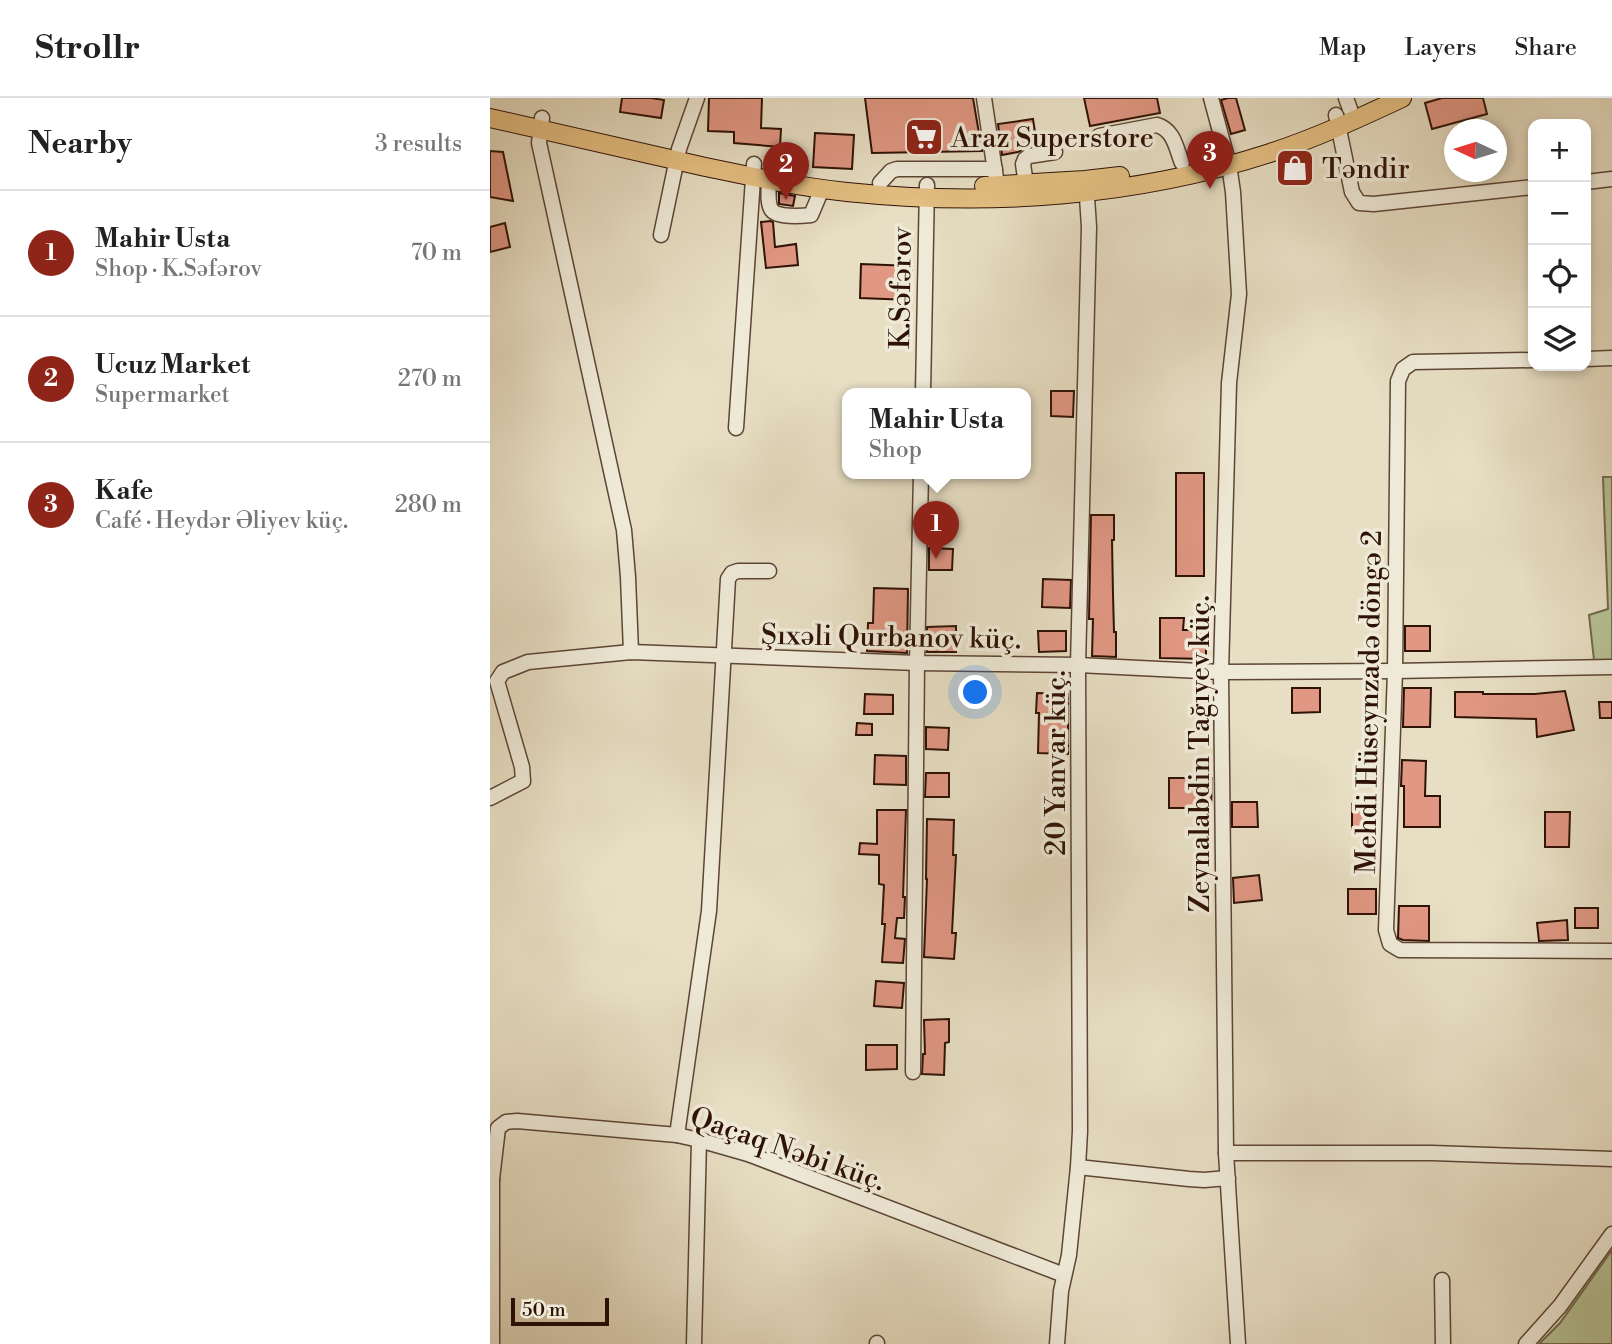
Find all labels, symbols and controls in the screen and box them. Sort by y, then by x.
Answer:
text: Strollr [35,28,140,69]
text: Map [1319,33,1366,63]
text: Layers [1404,33,1476,63]
text: Share [1514,33,1577,63]
supermarket icon: Araz Superstore [903,116,945,158]
north arrow [1444,119,1507,182]
map controls [1528,119,1591,371]
button: + [1528,119,1591,182]
place label: Araz Superstore [950,121,1154,156]
text: Nearby [28,125,132,163]
text: 3 results [375,130,462,158]
pin: 3 [1187,131,1233,189]
pin: 2 [763,142,809,200]
shop icon: Təndir [1274,147,1316,189]
place label: Təndir [1322,152,1410,187]
button: − [1528,182,1591,245]
text: Mahir Usta [95,223,230,255]
street label: K.Səfərov [883,226,920,349]
text: 1 [45,239,57,267]
text: 70 m [411,239,462,267]
button: locate [1528,245,1591,308]
text: Shop · K.Səfərov [95,255,262,283]
button: layers [1528,308,1591,371]
text: Ucuz Market [95,349,250,381]
text: 2 [44,365,58,393]
text: 270 m [398,365,462,393]
text: Supermarket [95,381,230,409]
popup [842,388,1031,479]
text: Mahir Usta [869,404,1004,436]
text: Shop [869,436,922,464]
text: Kafe [95,475,153,507]
text: 3 [44,491,58,519]
text: 280 m [395,491,462,519]
pin: 1 [913,501,959,559]
text: Café · Heydər Əliyev küç. [95,507,348,535]
street label: Mehdi Hüseynzadə döngə 2 [1349,530,1390,874]
street label: Zeynalabdin Tağıyev küç. [1183,595,1218,913]
street label: Şıxəli Qurbanov küç. [761,618,1021,657]
street label: 20 Yanvar küç. [1039,670,1074,856]
your location [958,675,992,709]
street label: Qaçaq Nəbi küç. [685,1100,890,1199]
scale bar [511,1295,609,1327]
text: 50 m [522,1298,566,1322]

